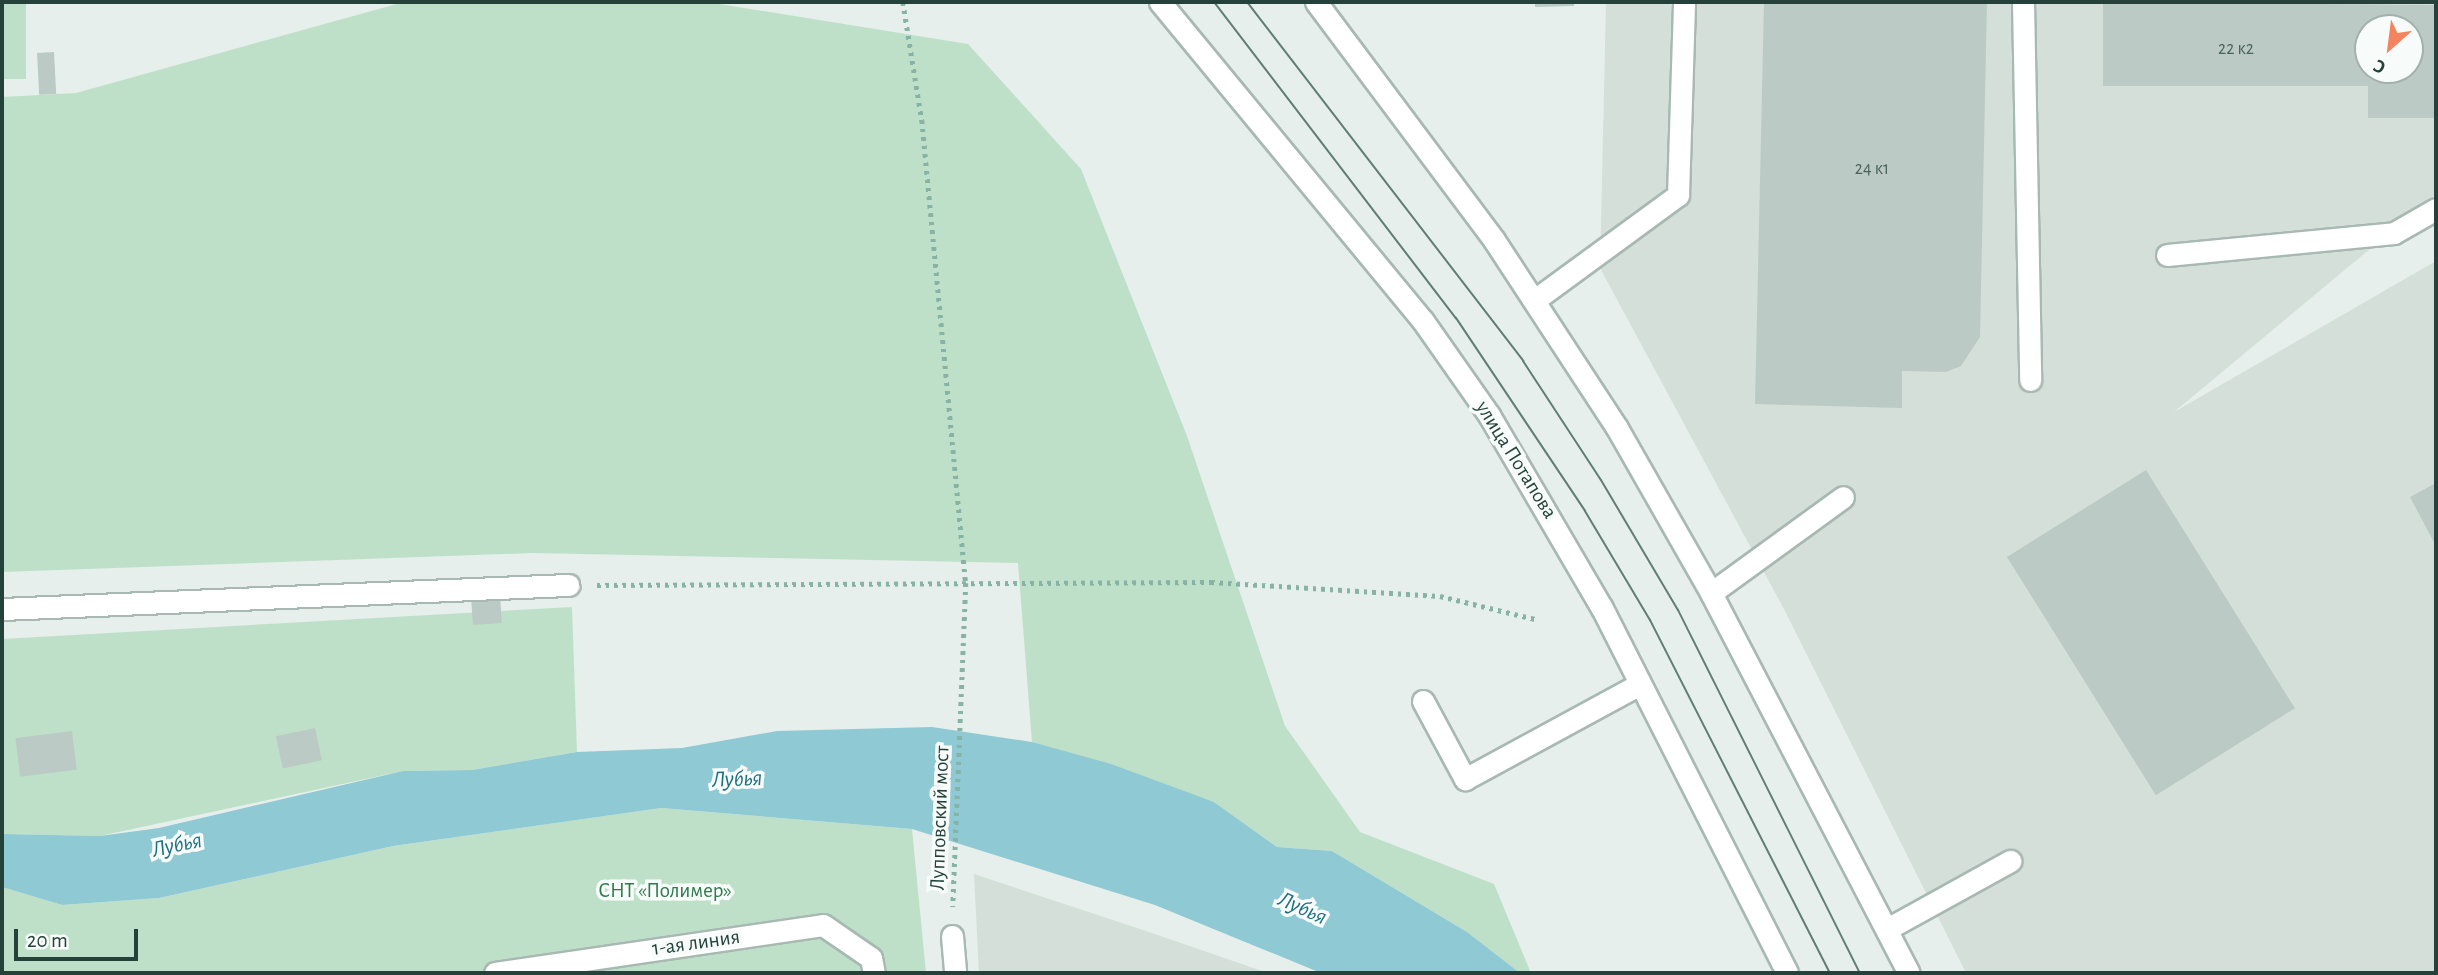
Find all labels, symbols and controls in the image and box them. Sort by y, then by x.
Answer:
north arrow [2354,14,2424,84]
house number: 22 к2 [2218,38,2254,60]
text: С [2371,55,2389,77]
house number: 24 к1 [1855,158,1889,180]
street label: улица Потапова [1470,396,1562,524]
street label: Лупповский мост [925,745,955,891]
water label: Лубья [711,765,763,795]
water label: Лубья [149,827,205,865]
park label: СНТ «Полимер» [598,878,732,904]
water label: Лубья [1273,886,1331,932]
scale bar [18,916,142,960]
street label: 1-ая линия [650,924,742,962]
text: 20 m [27,930,68,951]

